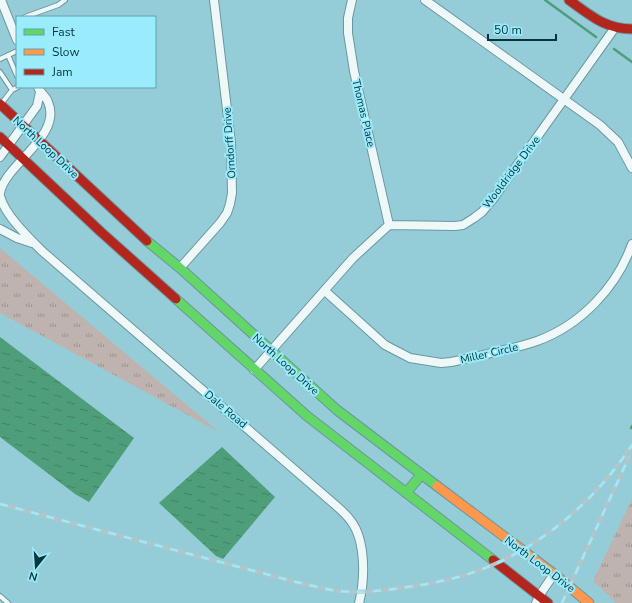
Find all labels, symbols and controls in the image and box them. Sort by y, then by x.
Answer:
legend [16,16,156,88]
scale bar [488,16,556,42]
text: 50 m [494,22,522,38]
text: Fast [52,24,75,40]
text: Slow [52,44,80,60]
text: Jam [51,64,73,80]
street label: Thomas Place [348,78,379,149]
street label: Orndorff Drive [220,107,239,179]
street label: North Loop Drive [10,113,82,182]
street label: Wooldridge Drive [479,133,544,212]
street label: North Loop Drive [249,330,322,398]
street label: Miller Circle [459,340,520,367]
street label: Dale Road [201,387,250,432]
street label: North Loop Drive [501,533,578,596]
north arrow [16,547,56,587]
text: N [27,568,39,584]

